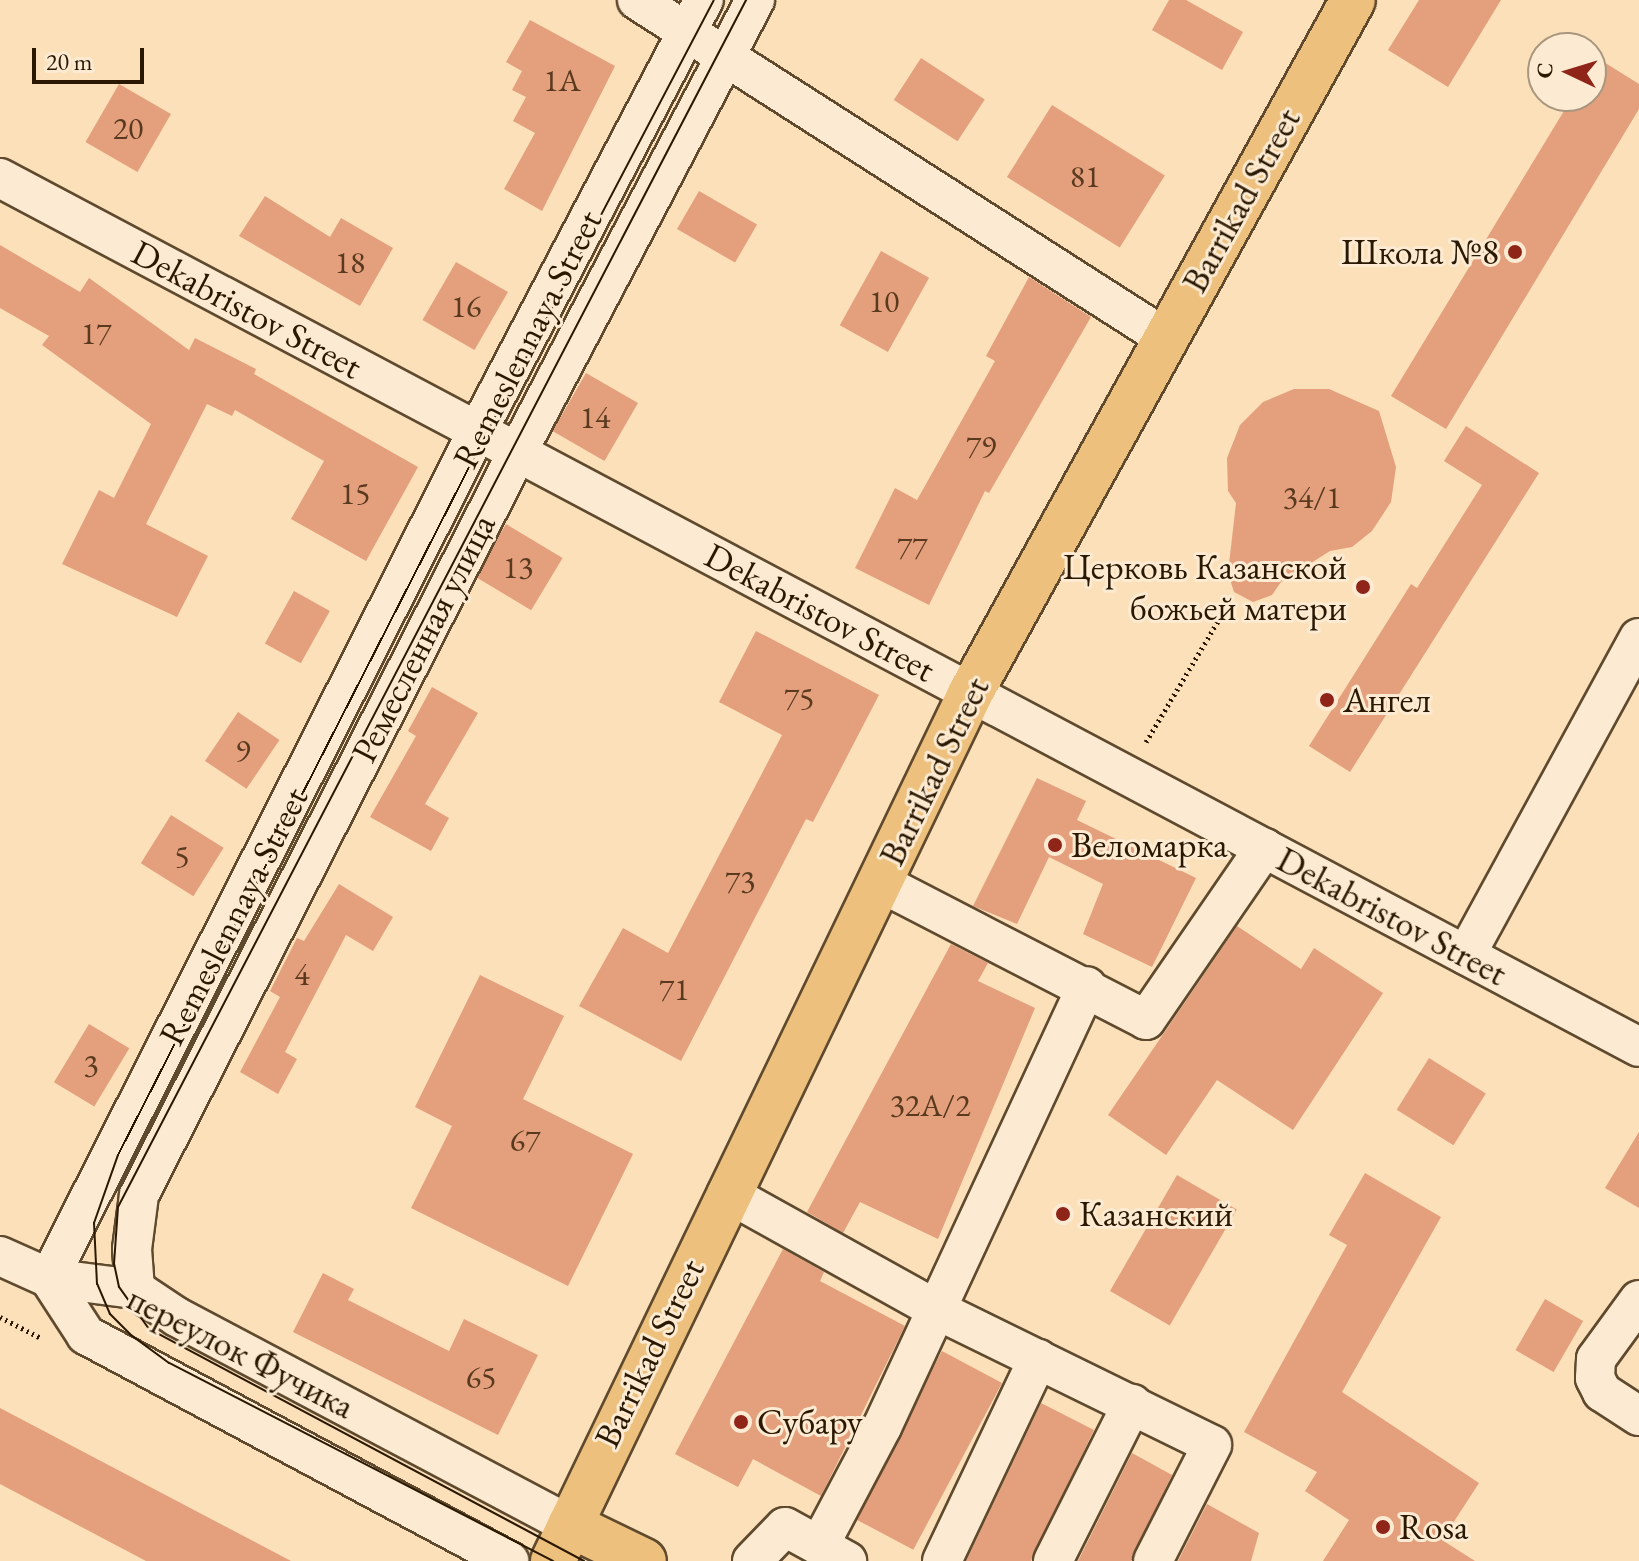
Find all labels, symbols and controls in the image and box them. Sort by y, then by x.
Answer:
scale bar [36,32,148,82]
north arrow [1527,32,1607,112]
text: 20 m [46,46,93,77]
house number: 1А [543,61,581,99]
text: С [1530,62,1560,79]
street label: Barrikad Street [1173,100,1309,300]
house number: 20 [113,109,143,147]
house number: 81 [1070,157,1100,195]
street label: Remeslennaya Street [443,203,611,475]
street label: Dekabristov Street [125,230,369,388]
place label: Школа №8 [1341,230,1499,274]
house number: 18 [335,243,365,281]
marker: Школа №8 [1506,243,1524,261]
house number: 10 [869,282,899,320]
house number: 16 [451,287,481,325]
house number: 17 [81,314,111,352]
house number: 14 [580,398,610,436]
house number: 79 [966,427,996,465]
house number: 15 [340,474,370,512]
house number: 34/1 [1283,478,1341,516]
street label: Ремесленная улица [342,507,504,769]
house number: 77 [897,528,927,566]
street label: Dekabristov Street [698,533,942,691]
place label: Церковь Казанской божьей матери [1063,544,1347,629]
house number: 13 [503,548,533,586]
marker: Церковь Казанской божьей матери [1354,578,1372,596]
street label: Barrikad Street [870,670,998,872]
place label: Ангел [1343,678,1431,722]
house number: 75 [784,679,814,717]
marker: Ангел [1318,691,1336,709]
house number: 9 [235,731,251,769]
street label: Remeslennaya Street [149,780,317,1052]
place label: Веломарка [1071,823,1228,867]
marker: Веломарка [1046,836,1064,854]
house number: 5 [174,837,190,875]
street label: Dekabristov Street [1270,837,1514,995]
house number: 73 [725,862,755,900]
house number: 4 [294,955,310,993]
house number: 71 [659,970,689,1008]
house number: 3 [83,1046,99,1084]
house number: 32А/2 [890,1086,970,1124]
house number: 67 [510,1121,540,1159]
place label: Казанский [1079,1192,1233,1236]
marker: Казанский [1054,1205,1072,1223]
street label: Barrikad Street [585,1252,713,1454]
street label: переулок Фучика [120,1276,362,1428]
house number: 65 [466,1358,496,1396]
place label: Субару [757,1400,863,1444]
marker: Субару [732,1413,750,1431]
place label: Rosa [1399,1505,1468,1549]
marker: Rosa [1374,1518,1392,1536]

